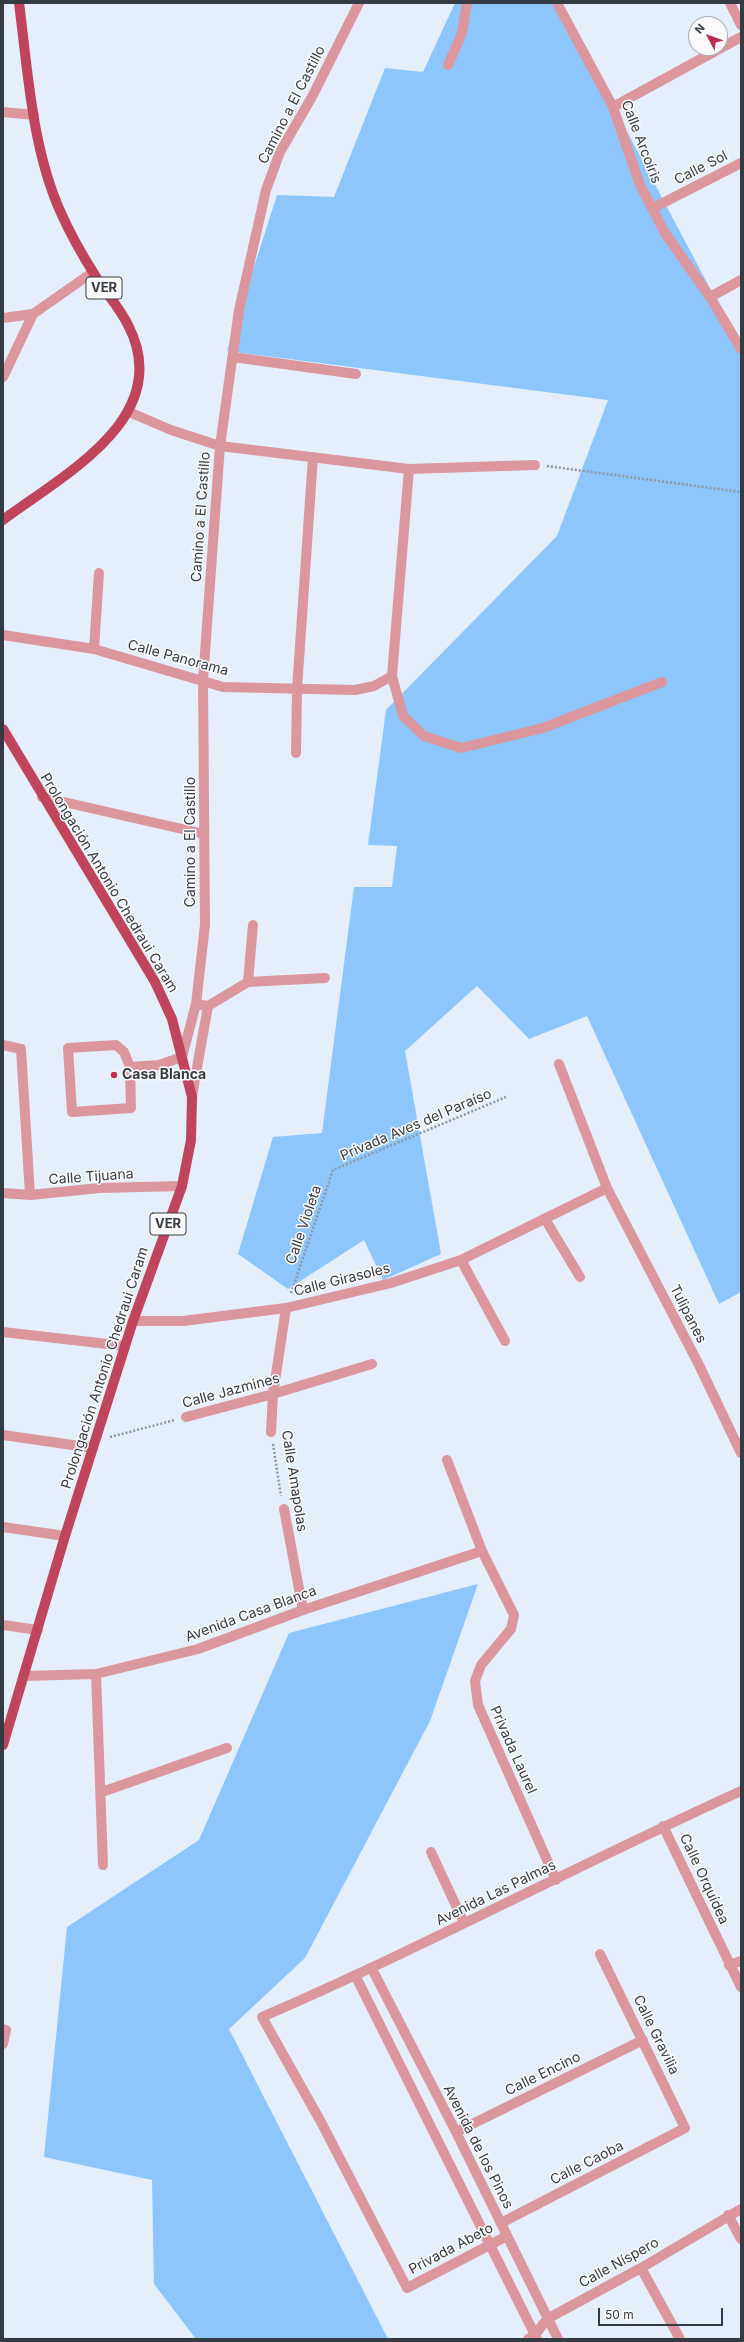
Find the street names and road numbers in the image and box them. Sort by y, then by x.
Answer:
street label: Camino a El Castillo [255,43,329,167]
street label: Calle Arcoíris [617,98,665,186]
street label: Calle Sol [671,147,731,189]
road number: VER [86,277,122,299]
street label: Camino a El Castillo [188,451,214,583]
street label: Calle Panorama [126,636,230,680]
street label: Prolongación Antonio Chedraui Caram [37,770,181,996]
street label: Camino a El Castillo [183,777,199,907]
street label: Privada Aves del Paraíso [338,1085,494,1165]
street label: Calle Tijuana [48,1166,134,1188]
street label: Calle Violeta [283,1183,325,1267]
road number: VER [150,1213,186,1235]
street label: Prolongación Antonio Chedraui Caram [58,1245,152,1491]
street label: Calle Girasoles [292,1260,392,1300]
street label: Tulipanes [666,1282,710,1346]
street label: Calle Jazmines [181,1370,281,1412]
street label: Calle Amapolas [278,1429,310,1533]
street label: Avenida Casa Blanca [183,1582,319,1646]
street label: Privada Laurel [486,1703,540,1797]
street label: Calle Orquídea [676,1831,732,1927]
street label: Avenida Las Palmas [433,1857,559,1929]
street label: Calle Gravilia [630,1993,682,2077]
street label: Calle Encino [503,2049,583,2099]
street label: Avenida de los Pinos [439,2082,517,2212]
street label: Calle Caoba [548,2137,626,2189]
street label: Privada Abeto [406,2220,496,2278]
street label: Calle Níspero [576,2234,662,2292]

